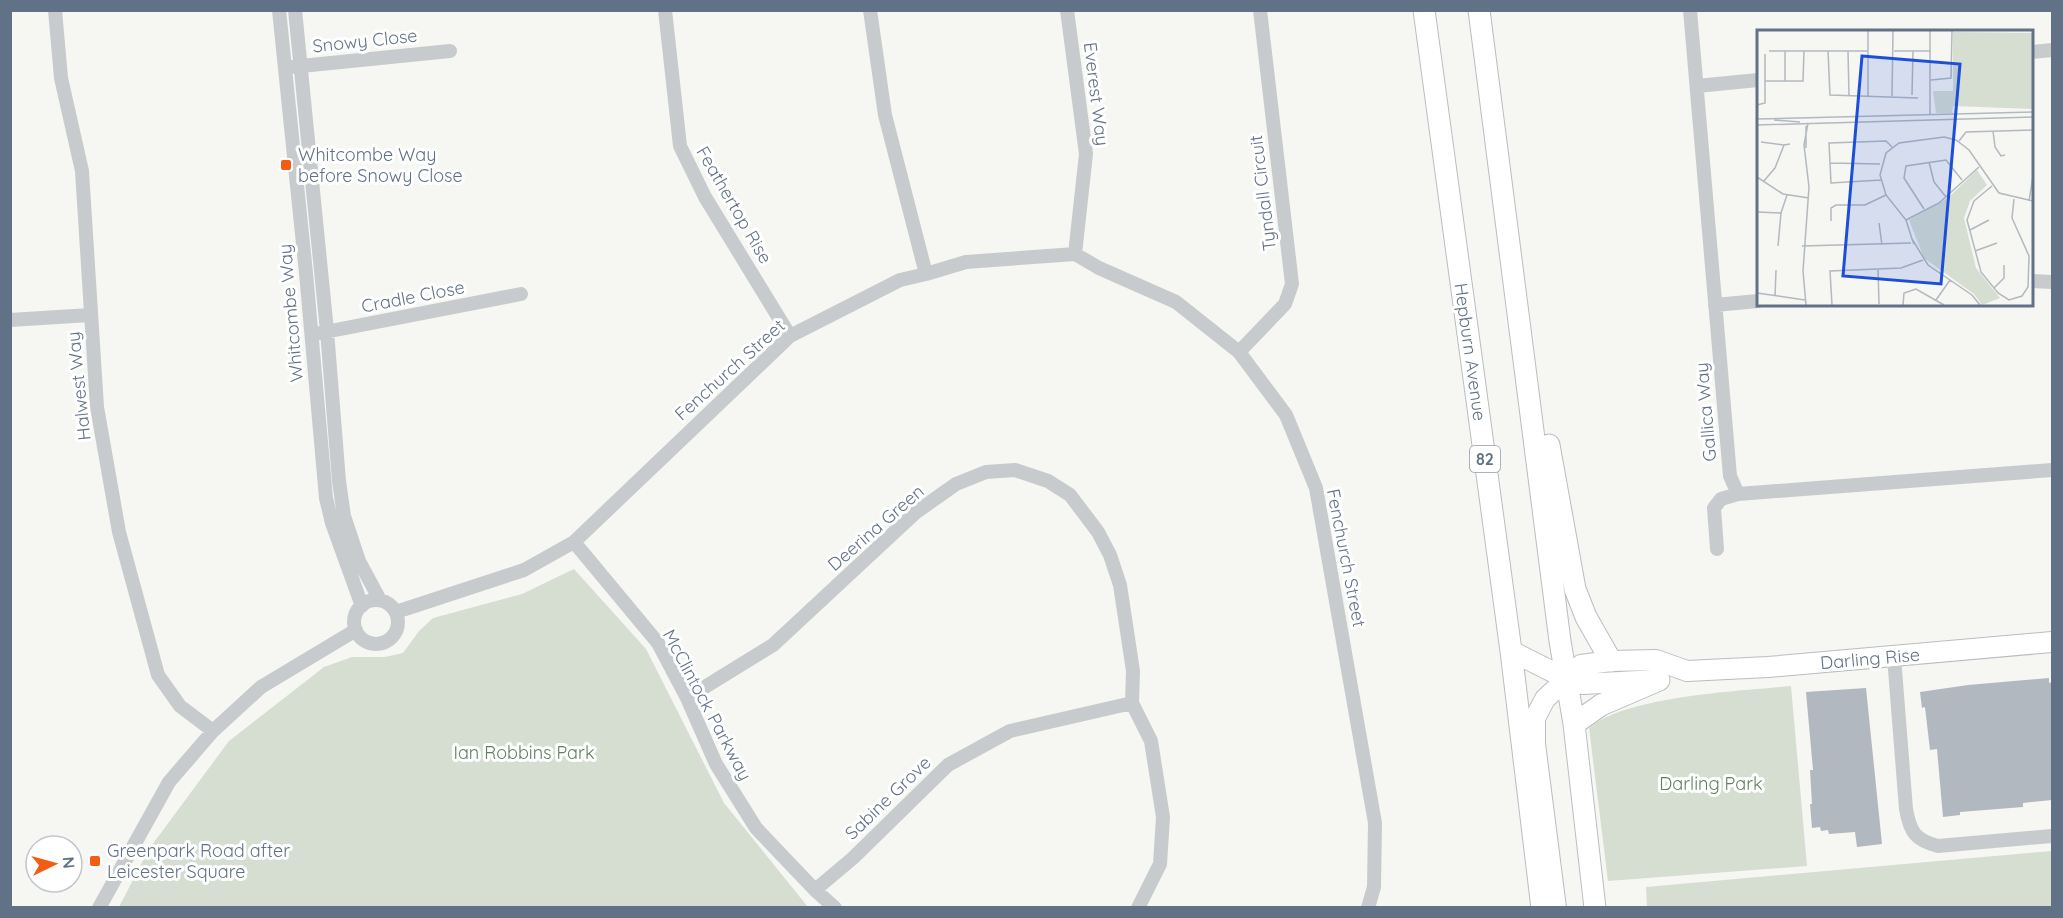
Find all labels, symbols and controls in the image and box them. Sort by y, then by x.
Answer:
street label: Snowy Close [311,24,418,57]
inset map [1757,30,2033,306]
street label: Everest Way [1079,41,1114,147]
street label: Tyndall Circuit [1244,134,1281,252]
street label: Feathertop Rise [692,142,777,268]
place label: Whitcombe Way before Snowy Close [298,143,463,187]
marker: Whitcombe Way before Snowy Close [279,158,293,172]
street label: Whitcombe Way [273,243,308,383]
street label: Cradle Close [359,275,466,318]
street label: Hepburn Avenue [1449,282,1492,422]
street label: Fenchurch Street [670,314,790,425]
street label: Halwest Way [61,331,96,442]
street label: Gallica Way [1690,362,1721,463]
road number: 82 [1470,446,1500,472]
street label: Deerina Green [823,480,929,576]
street label: Fenchurch Street [1322,487,1371,629]
street label: McClintock Parkway [658,625,757,784]
street label: Darling Rise [1819,643,1921,674]
park label: Ian Robbins Park [453,741,595,764]
street label: Sabine Grove [840,751,935,844]
park label: Darling Park [1659,772,1763,795]
north arrow [24,834,84,894]
place label: Greenpark Road after Leicester Square [107,839,290,883]
marker: Greenpark Road after Leicester Square [88,854,102,868]
text: N [58,856,79,869]

